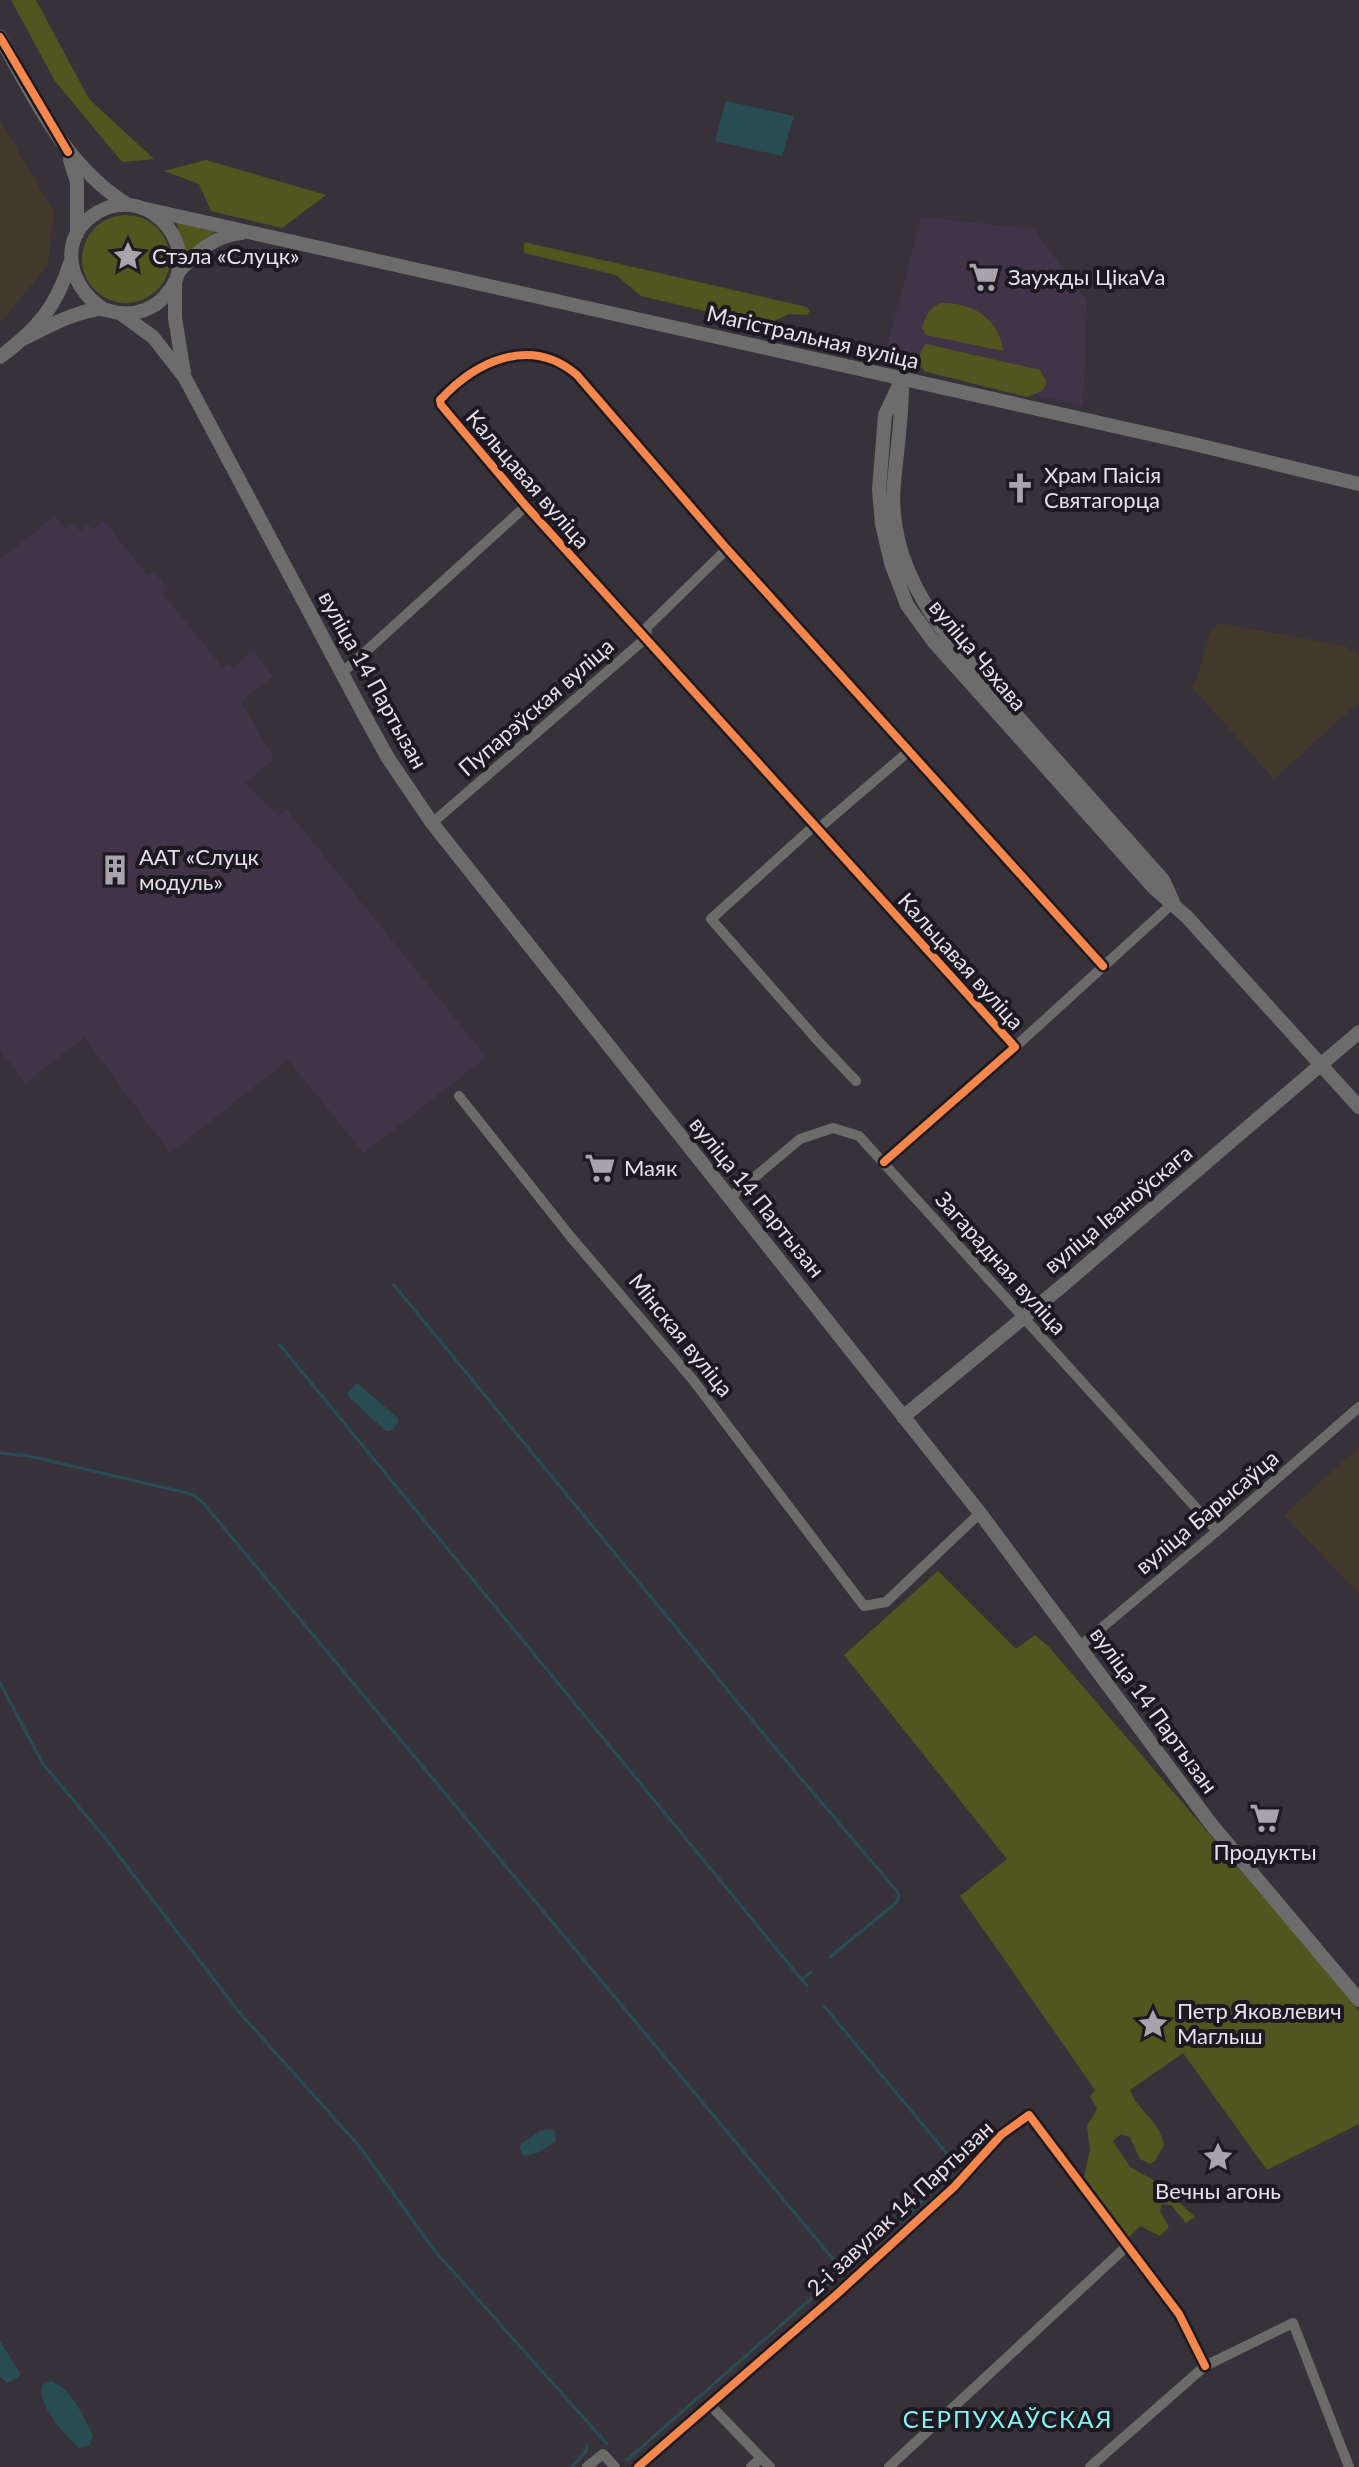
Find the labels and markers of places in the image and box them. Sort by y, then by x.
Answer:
place icon: Стэла «Слуцк» [111,239,145,273]
place label: Стэла «Слуцк» [152,242,300,269]
supermarket icon: Заужды ЦікаVа [967,260,1001,294]
place label: Заужды ЦікаVа [1008,263,1165,290]
place label: Храм Паісія Святагорца [1044,461,1161,513]
church icon: Храм Паісія Святагорца [1003,471,1037,505]
place label: ААТ «Слуцк модуль» [139,843,259,895]
building icon: ААТ «Слуцк модуль» [98,853,132,887]
supermarket icon: Маяк [583,1151,617,1185]
place label: Маяк [624,1154,678,1181]
supermarket icon: Продукты [1248,1801,1282,1835]
place label: Продукты [1213,1838,1317,1865]
place label: Петр Яковлевич Маглыш [1177,1997,1342,2049]
place icon: Петр Яковлевич Маглыш [1136,2007,1170,2041]
place icon: Вечны агонь [1201,2140,1235,2174]
place label: Вечны агонь [1155,2177,1281,2204]

